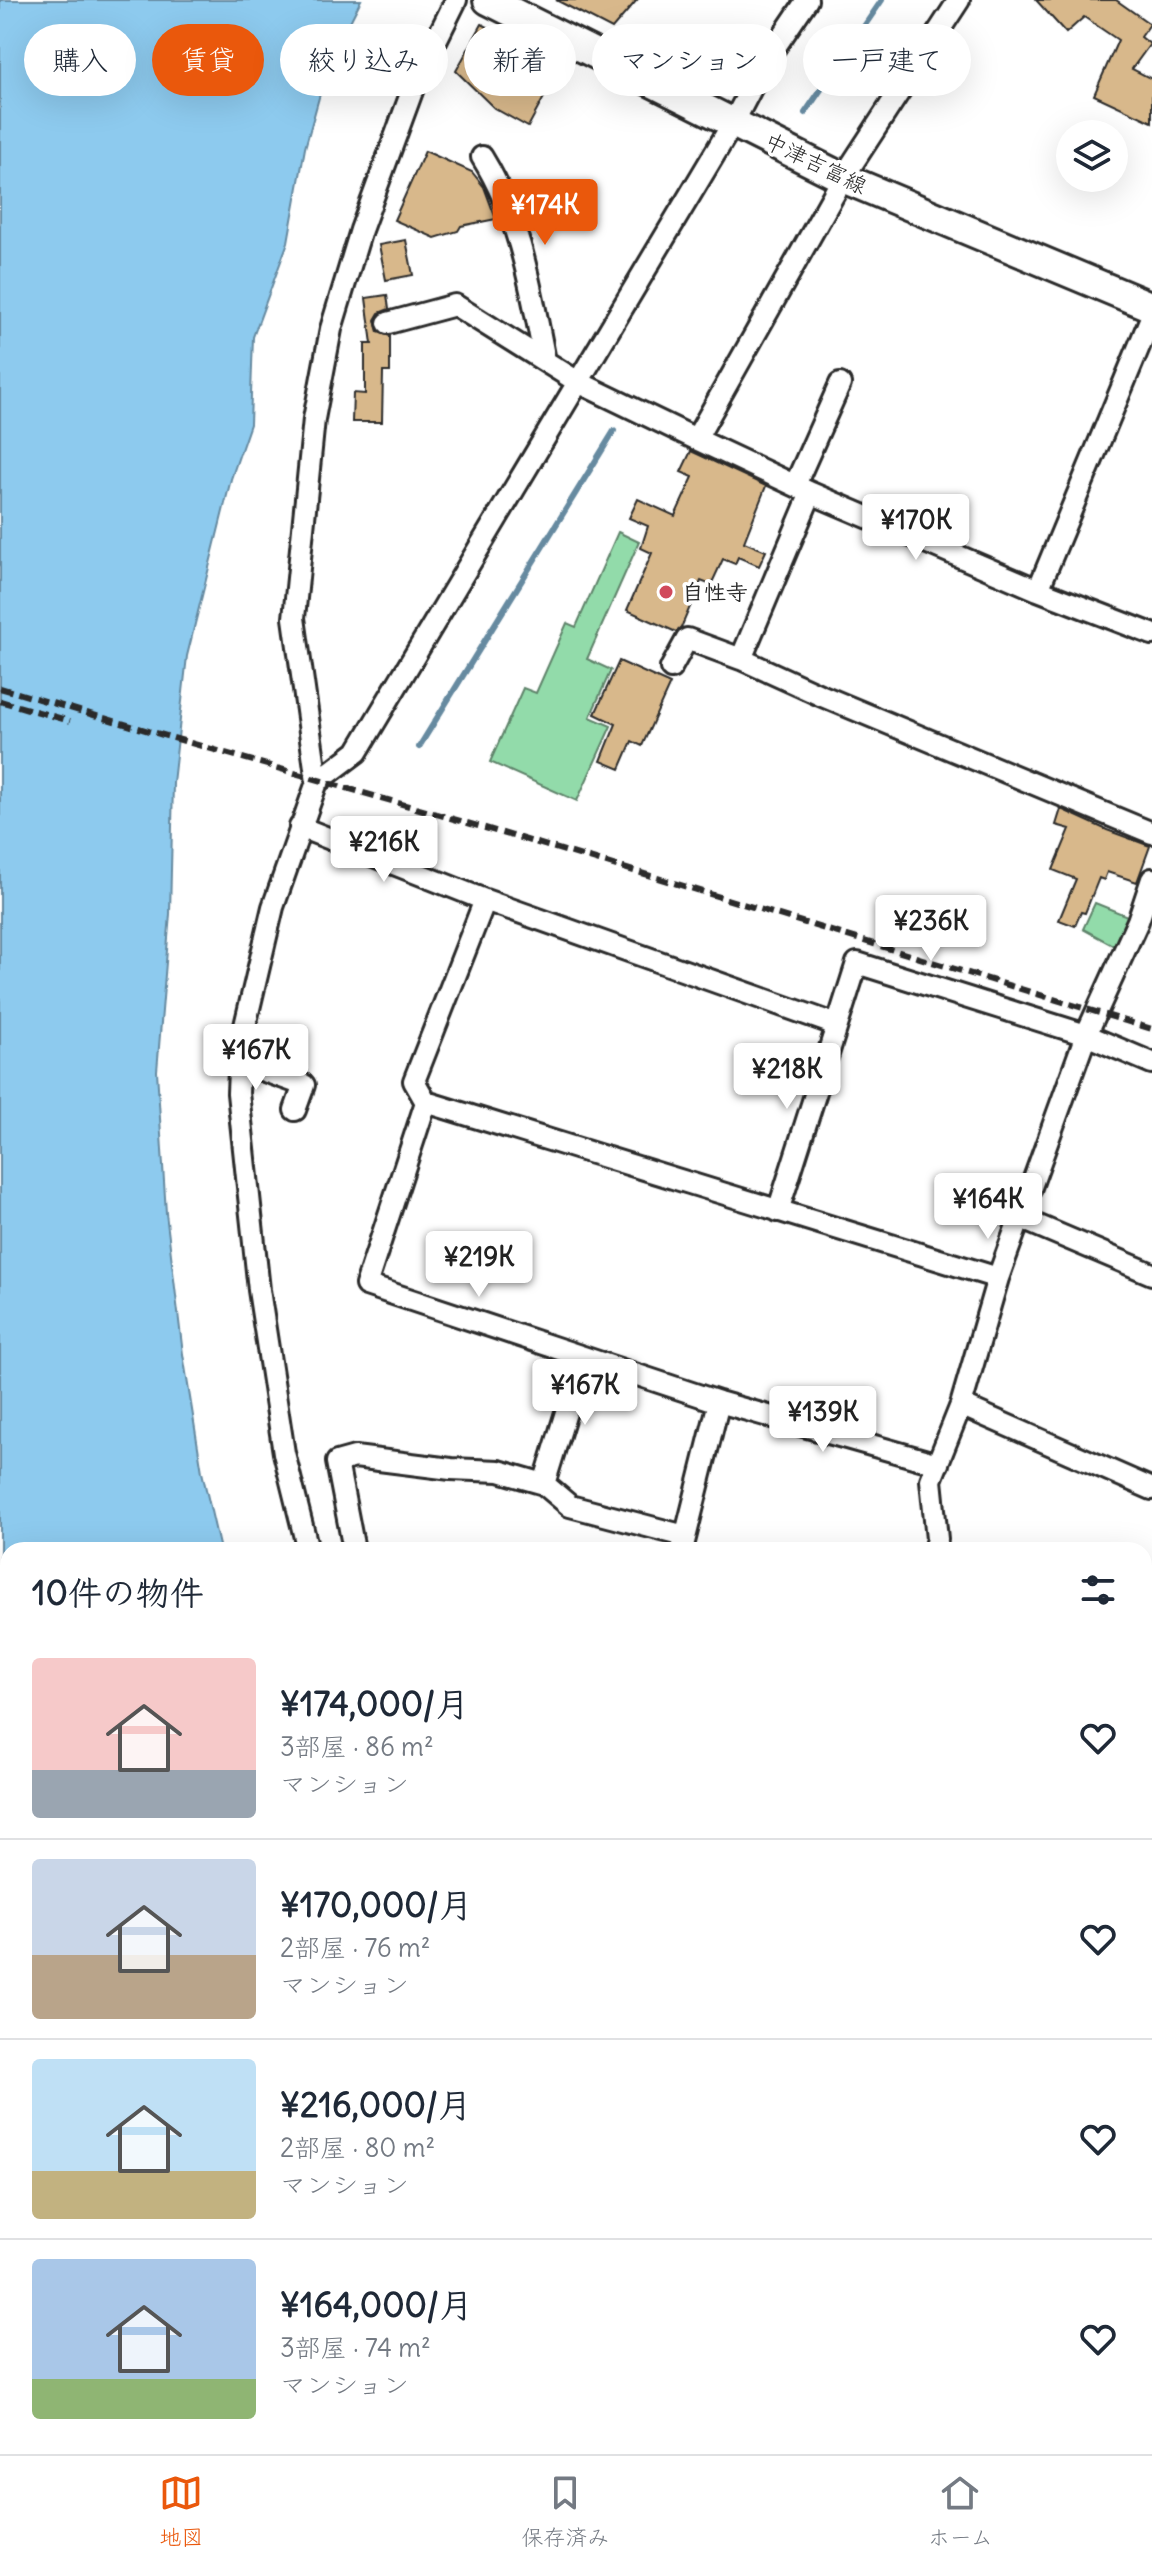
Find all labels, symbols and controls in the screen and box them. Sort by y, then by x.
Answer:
chip: 購入 [24,24,136,96]
chip: 賃貸 [152,24,264,96]
chip: 絞り込み [280,24,448,96]
chip: 新着 [464,24,576,96]
chip: マンション [592,24,787,96]
chip: 一戸建て [803,24,971,96]
map controls [1056,120,1128,192]
button: layers [1056,120,1128,192]
street label: 中津吉富線 [760,126,872,200]
pin: ¥174K [489,179,601,247]
text: ¥174K [511,188,579,221]
pin: ¥170K [860,494,972,562]
text: ¥170K [880,503,952,536]
place label: 自性寺 [682,578,748,606]
marker: 自性寺 [657,583,675,601]
pin: ¥216K [328,816,440,884]
text: ¥216K [349,825,419,858]
pin: ¥236K [875,895,987,963]
text: ¥236K [893,904,969,937]
pin: ¥167K [200,1024,312,1092]
text: ¥167K [221,1033,291,1066]
pin: ¥218K [731,1043,843,1111]
text: ¥218K [752,1052,822,1085]
pin: ¥164K [932,1173,1044,1241]
text: ¥164K [952,1182,1024,1215]
pin: ¥219K [423,1231,535,1299]
text: ¥219K [444,1240,514,1273]
pin: ¥167K [529,1359,641,1427]
text: ¥167K [550,1368,620,1401]
pin: ¥139K [767,1386,879,1454]
text: ¥139K [787,1395,859,1428]
icon: filters [1076,1568,1120,1612]
text: 10件の物件 [32,1571,204,1614]
text: ¥174,000/月 [280,1682,469,1725]
icon: home [96,1690,192,1786]
icon: heart [1076,1716,1120,1760]
text: 3部屋 · 86 m² [280,1730,434,1763]
text: マンション [280,1767,409,1800]
text: ¥170,000/月 [280,1883,473,1926]
icon: home [96,1891,192,1987]
icon: heart [1076,1917,1120,1961]
text: 2部屋 · 76 m² [280,1931,431,1964]
text: マンション [280,1968,409,2001]
text: ¥216,000/月 [280,2083,472,2126]
icon: home [96,2091,192,2187]
icon: heart [1076,2117,1120,2161]
text: 2部屋 · 80 m² [280,2131,435,2164]
text: マンション [280,2168,409,2201]
text: ¥164,000/月 [280,2283,473,2326]
icon: home [96,2291,192,2387]
icon: heart [1076,2317,1120,2361]
text: 3部屋 · 74 m² [280,2331,431,2364]
text: マンション [280,2368,409,2401]
tab: 地図 [159,2471,203,2551]
tab: 保存済み [521,2471,609,2551]
tab: ホーム [928,2471,993,2551]

